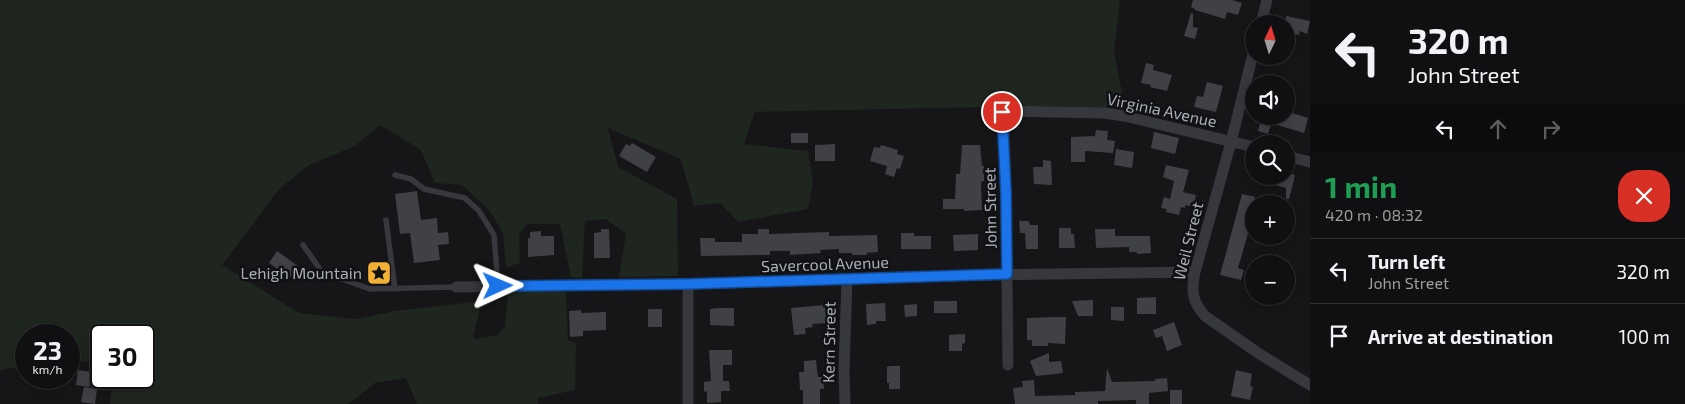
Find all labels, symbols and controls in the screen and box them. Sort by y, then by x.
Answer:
north arrow [1245,15,1295,65]
map controls [1245,15,1295,305]
text: 320 m [1408,19,1509,61]
icon: left [1325,20,1390,85]
text: John Street [1408,61,1520,87]
button: sound [1245,75,1295,125]
street label: Virginia Avenue [1105,89,1219,130]
pin [981,91,1023,133]
icon: arrive [988,98,1016,126]
icon: left [1431,115,1459,143]
icon: ahead [1484,115,1512,143]
icon: right [1537,115,1565,143]
button: search [1245,135,1295,185]
street label: John Street [979,167,1000,249]
text: 1 min [1325,168,1397,204]
button: close [1618,170,1670,222]
button: + [1245,195,1295,245]
street label: Weil Street [1169,200,1206,282]
text: 420 m · 08:32 [1325,205,1423,224]
text: Turn left [1368,250,1445,273]
street label: Savercool Avenue [761,252,889,275]
button: − [1245,255,1295,305]
icon: left [1325,257,1353,285]
position arrow [471,259,523,311]
place icon: Lehigh Mountain [366,260,392,286]
text: 320 m [1616,260,1670,283]
place label: Lehigh Mountain [240,263,362,282]
text: John Street [1368,273,1449,292]
street label: Kern Street [818,301,839,383]
icon: arrive [1325,322,1353,350]
speed limit sign: 30 [90,324,155,389]
text: Arrive at destination [1368,325,1553,348]
text: 100 m [1619,325,1670,348]
text: 23 [33,335,62,365]
text: km/h [33,362,62,376]

